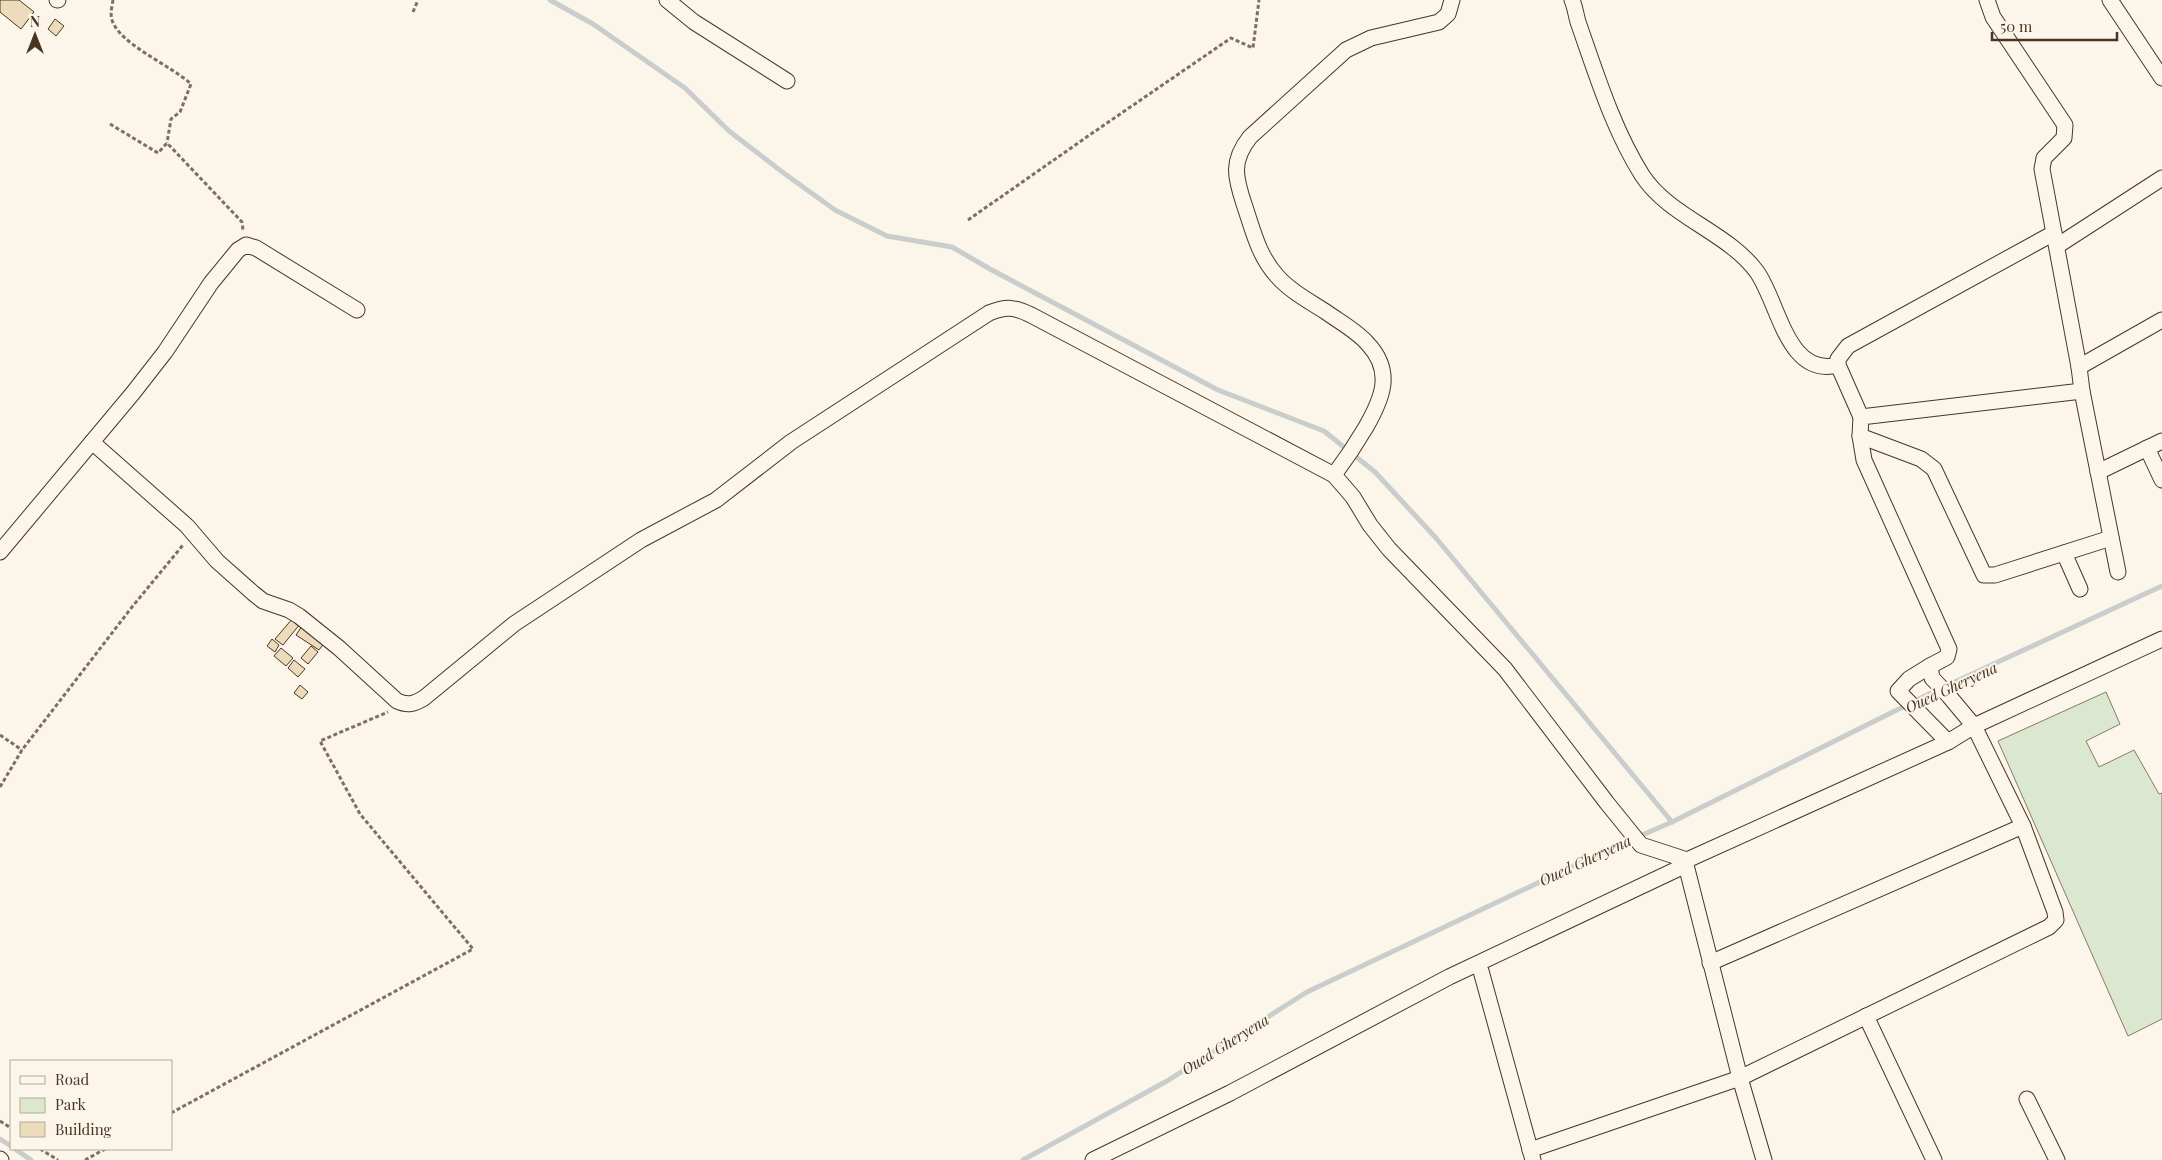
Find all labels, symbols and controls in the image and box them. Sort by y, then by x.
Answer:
north arrow [10,10,60,60]
scale bar [1992,10,2117,42]
text: N [30,12,40,31]
text: 50 m [2000,16,2033,36]
water label: Oued Gheryena [1902,657,2000,717]
water label: Oued Gheryena [1536,830,1634,890]
water label: Oued Gheryena [1178,1009,1273,1079]
legend [10,1060,172,1150]
text: Road [55,1069,89,1089]
text: Park [55,1094,87,1114]
text: Building [55,1119,112,1139]

